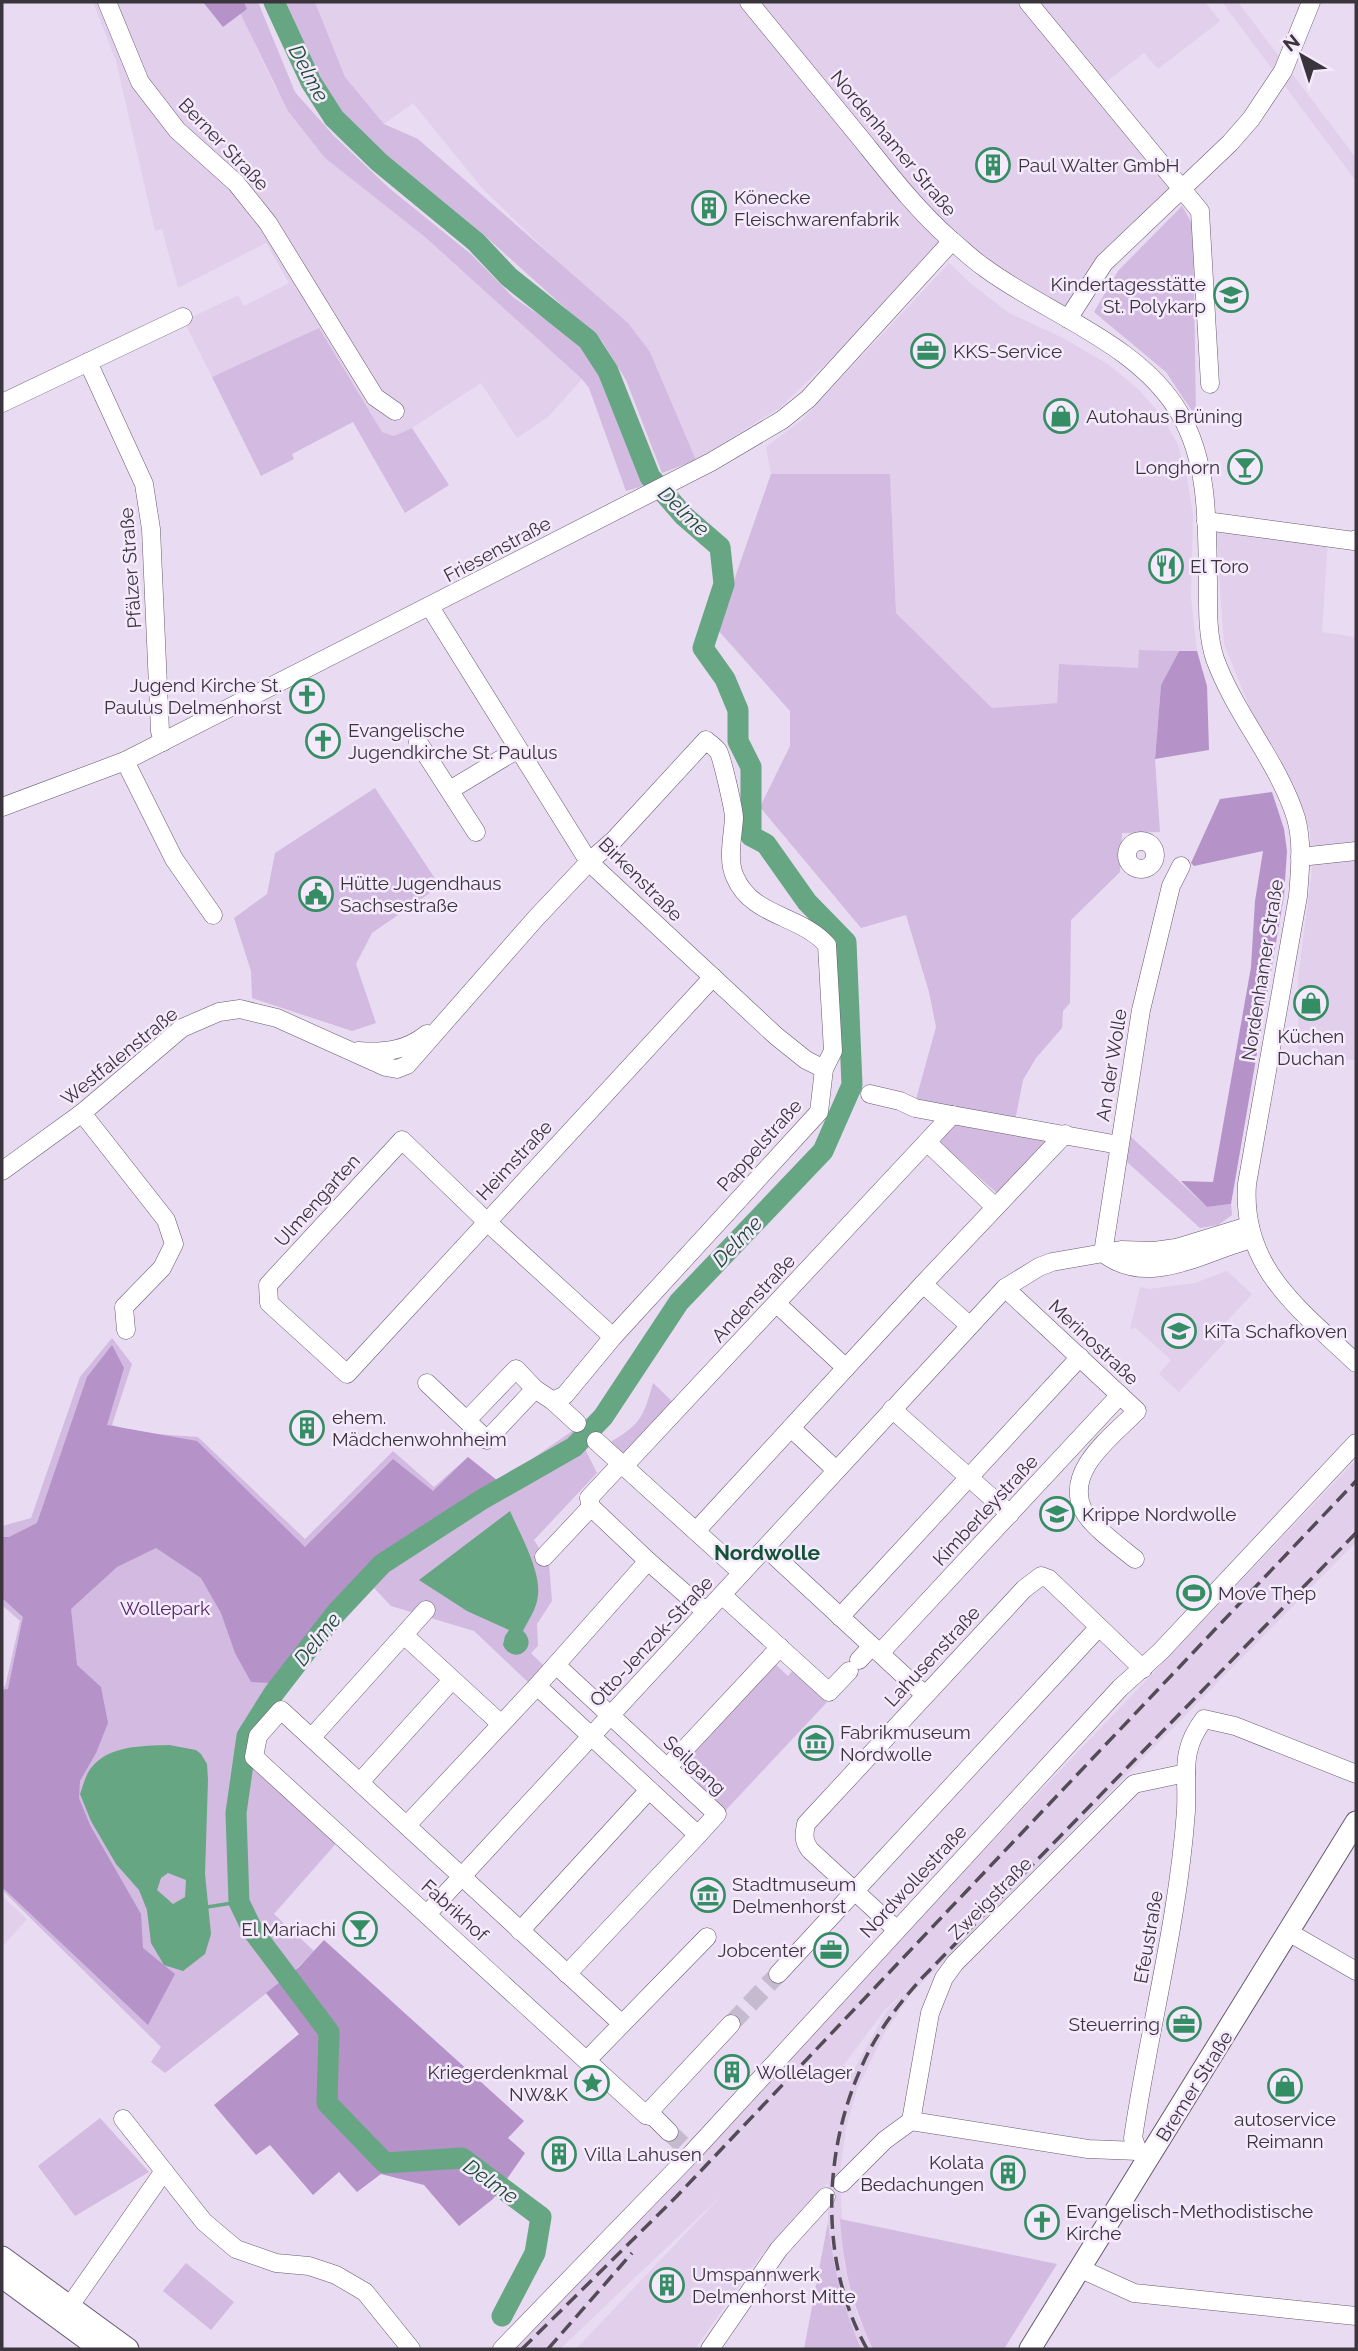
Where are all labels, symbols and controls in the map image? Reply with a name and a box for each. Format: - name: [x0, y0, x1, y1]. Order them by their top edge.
- north arrow: [1267, 21, 1337, 91]
- text: N: [1279, 30, 1304, 56]
- water label: Delme: [284, 40, 334, 106]
- street label: Nordenhamer Straße: [827, 66, 961, 220]
- street label: Berner Straße: [174, 93, 274, 195]
- building icon: Paul Walter GmbH: [974, 146, 1012, 184]
- place label: Paul Walter GmbH: [1018, 154, 1180, 176]
- place label: Könecke Fleischwarenfabrik: [734, 186, 899, 230]
- building icon: Könecke Fleischwarenfabrik: [690, 189, 728, 227]
- place label: Kindertagesstätte St. Polykarp: [1051, 273, 1206, 317]
- school or university icon: Kindertagesstätte St. Polykarp: [1212, 276, 1250, 314]
- office icon: KKS-Service: [909, 332, 947, 370]
- place label: KKS-Service: [953, 340, 1062, 362]
- shop icon: Autohaus Brüning: [1042, 397, 1080, 435]
- place label: Autohaus Brüning: [1086, 405, 1243, 427]
- bar icon: Longhorn: [1226, 448, 1264, 486]
- place label: Longhorn: [1135, 456, 1220, 478]
- water label: Delme: [653, 481, 715, 541]
- street label: Pfälzer Straße: [115, 507, 145, 629]
- street label: Friesenstraße: [440, 512, 554, 586]
- restaurant icon: El Toro: [1147, 547, 1185, 585]
- place label: El Toro: [1190, 555, 1249, 577]
- place label: Jugend Kirche St. Paulus Delmenhorst: [104, 674, 283, 718]
- church icon: Jugend Kirche St. Paulus Delmenhorst: [288, 677, 326, 715]
- place label: Evangelische Jugendkirche St. Paulus: [348, 719, 557, 763]
- church icon: Evangelische Jugendkirche St. Paulus: [304, 722, 342, 760]
- street label: Birkenstraße: [595, 833, 687, 925]
- place label: Hütte Jugendhaus Sachsestraße: [340, 872, 501, 916]
- public building icon: Hütte Jugendhaus Sachsestraße: [297, 875, 335, 913]
- street label: Nordenhamer Straße: [1237, 878, 1287, 1062]
- shop icon: Küchen Duchan: [1292, 984, 1330, 1022]
- street label: Westfalenstraße: [56, 1002, 182, 1110]
- street label: An der Wolle: [1091, 1007, 1131, 1123]
- place label: Küchen Duchan: [1277, 1025, 1345, 1069]
- street label: Pappelstraße: [712, 1095, 806, 1195]
- street label: Heimstraße: [472, 1116, 556, 1204]
- street label: Ulmengarten: [270, 1149, 364, 1251]
- water label: Delme: [707, 1210, 767, 1272]
- street label: Andenstraße: [707, 1249, 799, 1347]
- street label: Merinostraße: [1044, 1295, 1144, 1389]
- school or university icon: KiTa Schafkoven: [1160, 1312, 1198, 1350]
- place label: KiTa Schafkoven: [1204, 1320, 1347, 1342]
- place label: ehem. Mädchenwohnheim: [332, 1406, 507, 1450]
- building icon: ehem. Mädchenwohnheim: [288, 1409, 326, 1447]
- street label: Kimberleystraße: [928, 1450, 1042, 1570]
- school or university icon: Krippe Nordwolle: [1038, 1495, 1076, 1533]
- place label: Krippe Nordwolle: [1082, 1503, 1236, 1525]
- district label: Nordwolle: [714, 1540, 820, 1565]
- street label: Otto-Jenzok-Straße: [585, 1571, 717, 1711]
- sports icon: Move Thep: [1175, 1574, 1213, 1612]
- place label: Move Thep: [1218, 1582, 1316, 1604]
- park label: Wollepark: [120, 1597, 210, 1619]
- street label: Lahusenstraße: [880, 1601, 984, 1711]
- water label: Delme: [288, 1607, 346, 1671]
- place label: Fabrikmuseum Nordwolle: [840, 1721, 971, 1765]
- museum icon: Fabrikmuseum Nordwolle: [797, 1724, 835, 1762]
- street label: Seilgang: [659, 1731, 731, 1799]
- street label: Nordwollestraße: [855, 1820, 971, 1942]
- street label: Zweigstraße: [944, 1852, 1036, 1944]
- place label: Stadtmuseum Delmenhorst: [732, 1873, 856, 1917]
- street label: Fabrikhof: [417, 1875, 493, 1946]
- museum icon: Stadtmuseum Delmenhorst: [689, 1876, 727, 1914]
- street label: Efeustraße: [1129, 1889, 1167, 1985]
- bar icon: El Mariachi: [341, 1910, 379, 1948]
- place label: El Mariachi: [241, 1918, 336, 1940]
- office icon: Jobcenter: [812, 1931, 850, 1969]
- place label: Jobcenter: [718, 1939, 806, 1961]
- office icon: Steuerring: [1165, 2005, 1203, 2043]
- place label: Steuerring: [1069, 2013, 1160, 2035]
- street label: Bremer Straße: [1151, 2027, 1237, 2145]
- building icon: Wollelager: [713, 2053, 751, 2091]
- place label: Kriegerdenkmal NW&K: [427, 2061, 569, 2105]
- place label: Wollelager: [756, 2061, 853, 2083]
- place icon: Kriegerdenkmal NW&K: [573, 2064, 611, 2102]
- shop icon: autoservice Reimann: [1266, 2067, 1304, 2105]
- place label: autoservice Reimann: [1234, 2108, 1336, 2152]
- building icon: Villa Lahusen: [540, 2135, 578, 2173]
- place label: Villa Lahusen: [584, 2143, 702, 2165]
- place label: Kolata Bedachungen: [860, 2151, 984, 2195]
- water label: Delme: [459, 2153, 523, 2209]
- building icon: Kolata Bedachungen: [989, 2154, 1027, 2192]
- place label: Evangelisch-Methodistische Kirche: [1066, 2200, 1313, 2244]
- church icon: Evangelisch-Methodistische Kirche: [1023, 2203, 1061, 2241]
- place label: Umspannwerk Delmenhorst Mitte: [692, 2263, 856, 2307]
- building icon: Umspannwerk Delmenhorst Mitte: [648, 2266, 686, 2304]

